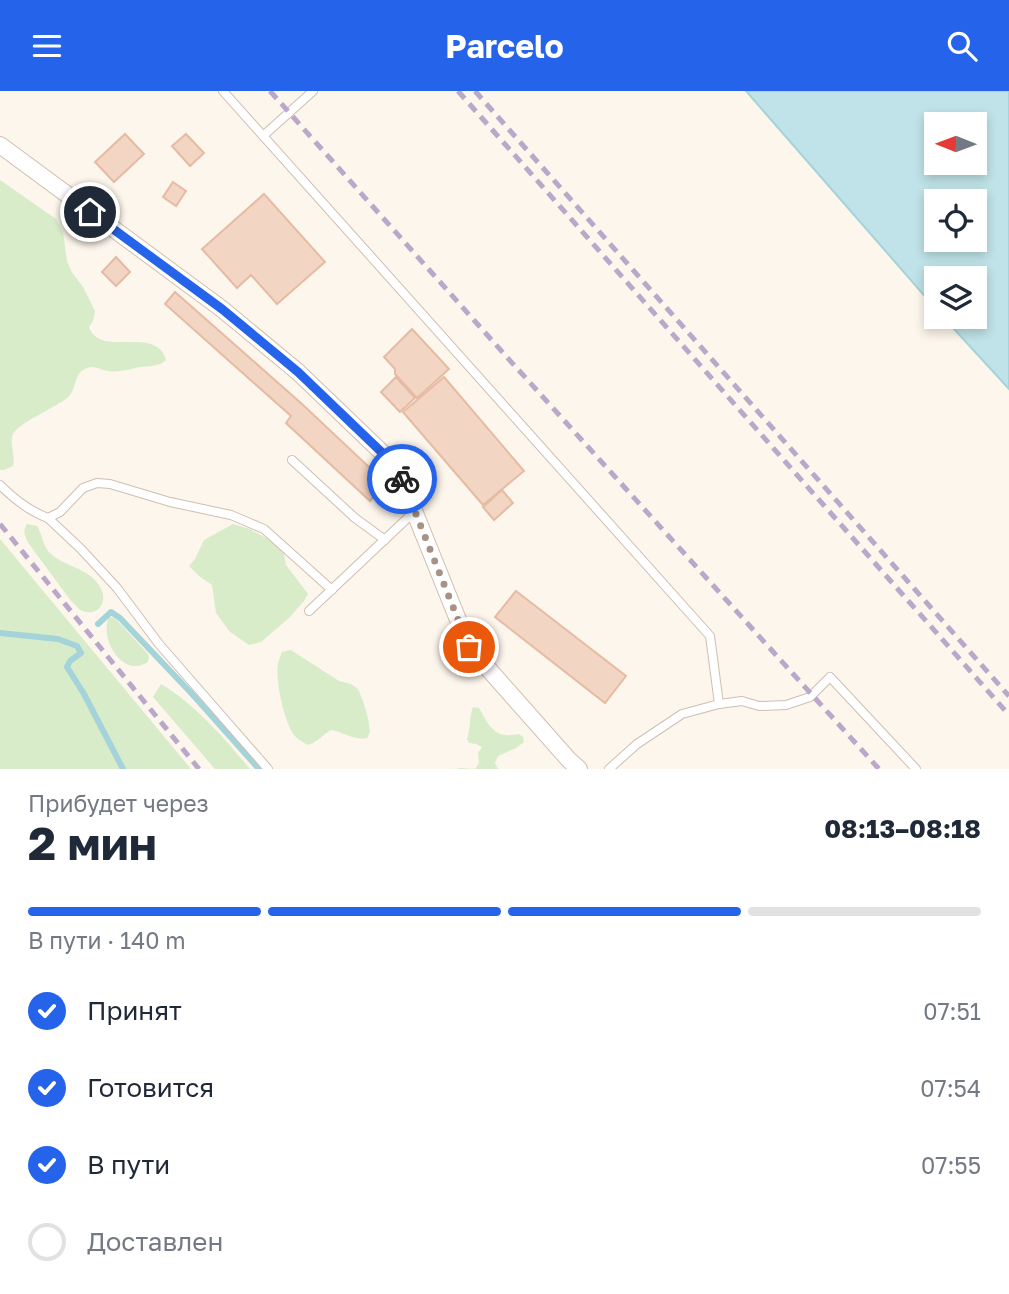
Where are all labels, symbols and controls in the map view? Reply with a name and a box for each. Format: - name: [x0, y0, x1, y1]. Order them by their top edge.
- icon: menu: [28, 27, 66, 65]
- text: Parcelo: [445, 27, 564, 65]
- icon: search: [943, 27, 981, 65]
- north arrow: [924, 112, 987, 175]
- map controls: [924, 112, 987, 329]
- pin: [60, 182, 120, 242]
- button: locate: [924, 189, 987, 252]
- icon: home: [71, 193, 109, 231]
- button: layers: [924, 266, 987, 329]
- courier: [367, 444, 437, 514]
- icon: bike: [383, 460, 421, 498]
- pin: [439, 617, 499, 677]
- icon: bag: [450, 628, 488, 666]
- text: Прибудет через: [28, 789, 209, 817]
- text: 08:13–08:18: [824, 813, 981, 844]
- text: 2 мин: [28, 815, 157, 870]
- text: В пути · 140 m: [28, 926, 186, 954]
- icon: check: [28, 992, 66, 1030]
- text: Принят: [87, 995, 182, 1026]
- text: 07:51: [923, 997, 981, 1025]
- icon: check: [28, 1069, 66, 1107]
- text: Готовится: [87, 1072, 214, 1103]
- text: 07:54: [920, 1074, 981, 1102]
- icon: check: [28, 1146, 66, 1184]
- text: В пути: [87, 1149, 170, 1180]
- text: 07:55: [921, 1151, 981, 1179]
- text: Доставлен: [87, 1226, 223, 1257]

